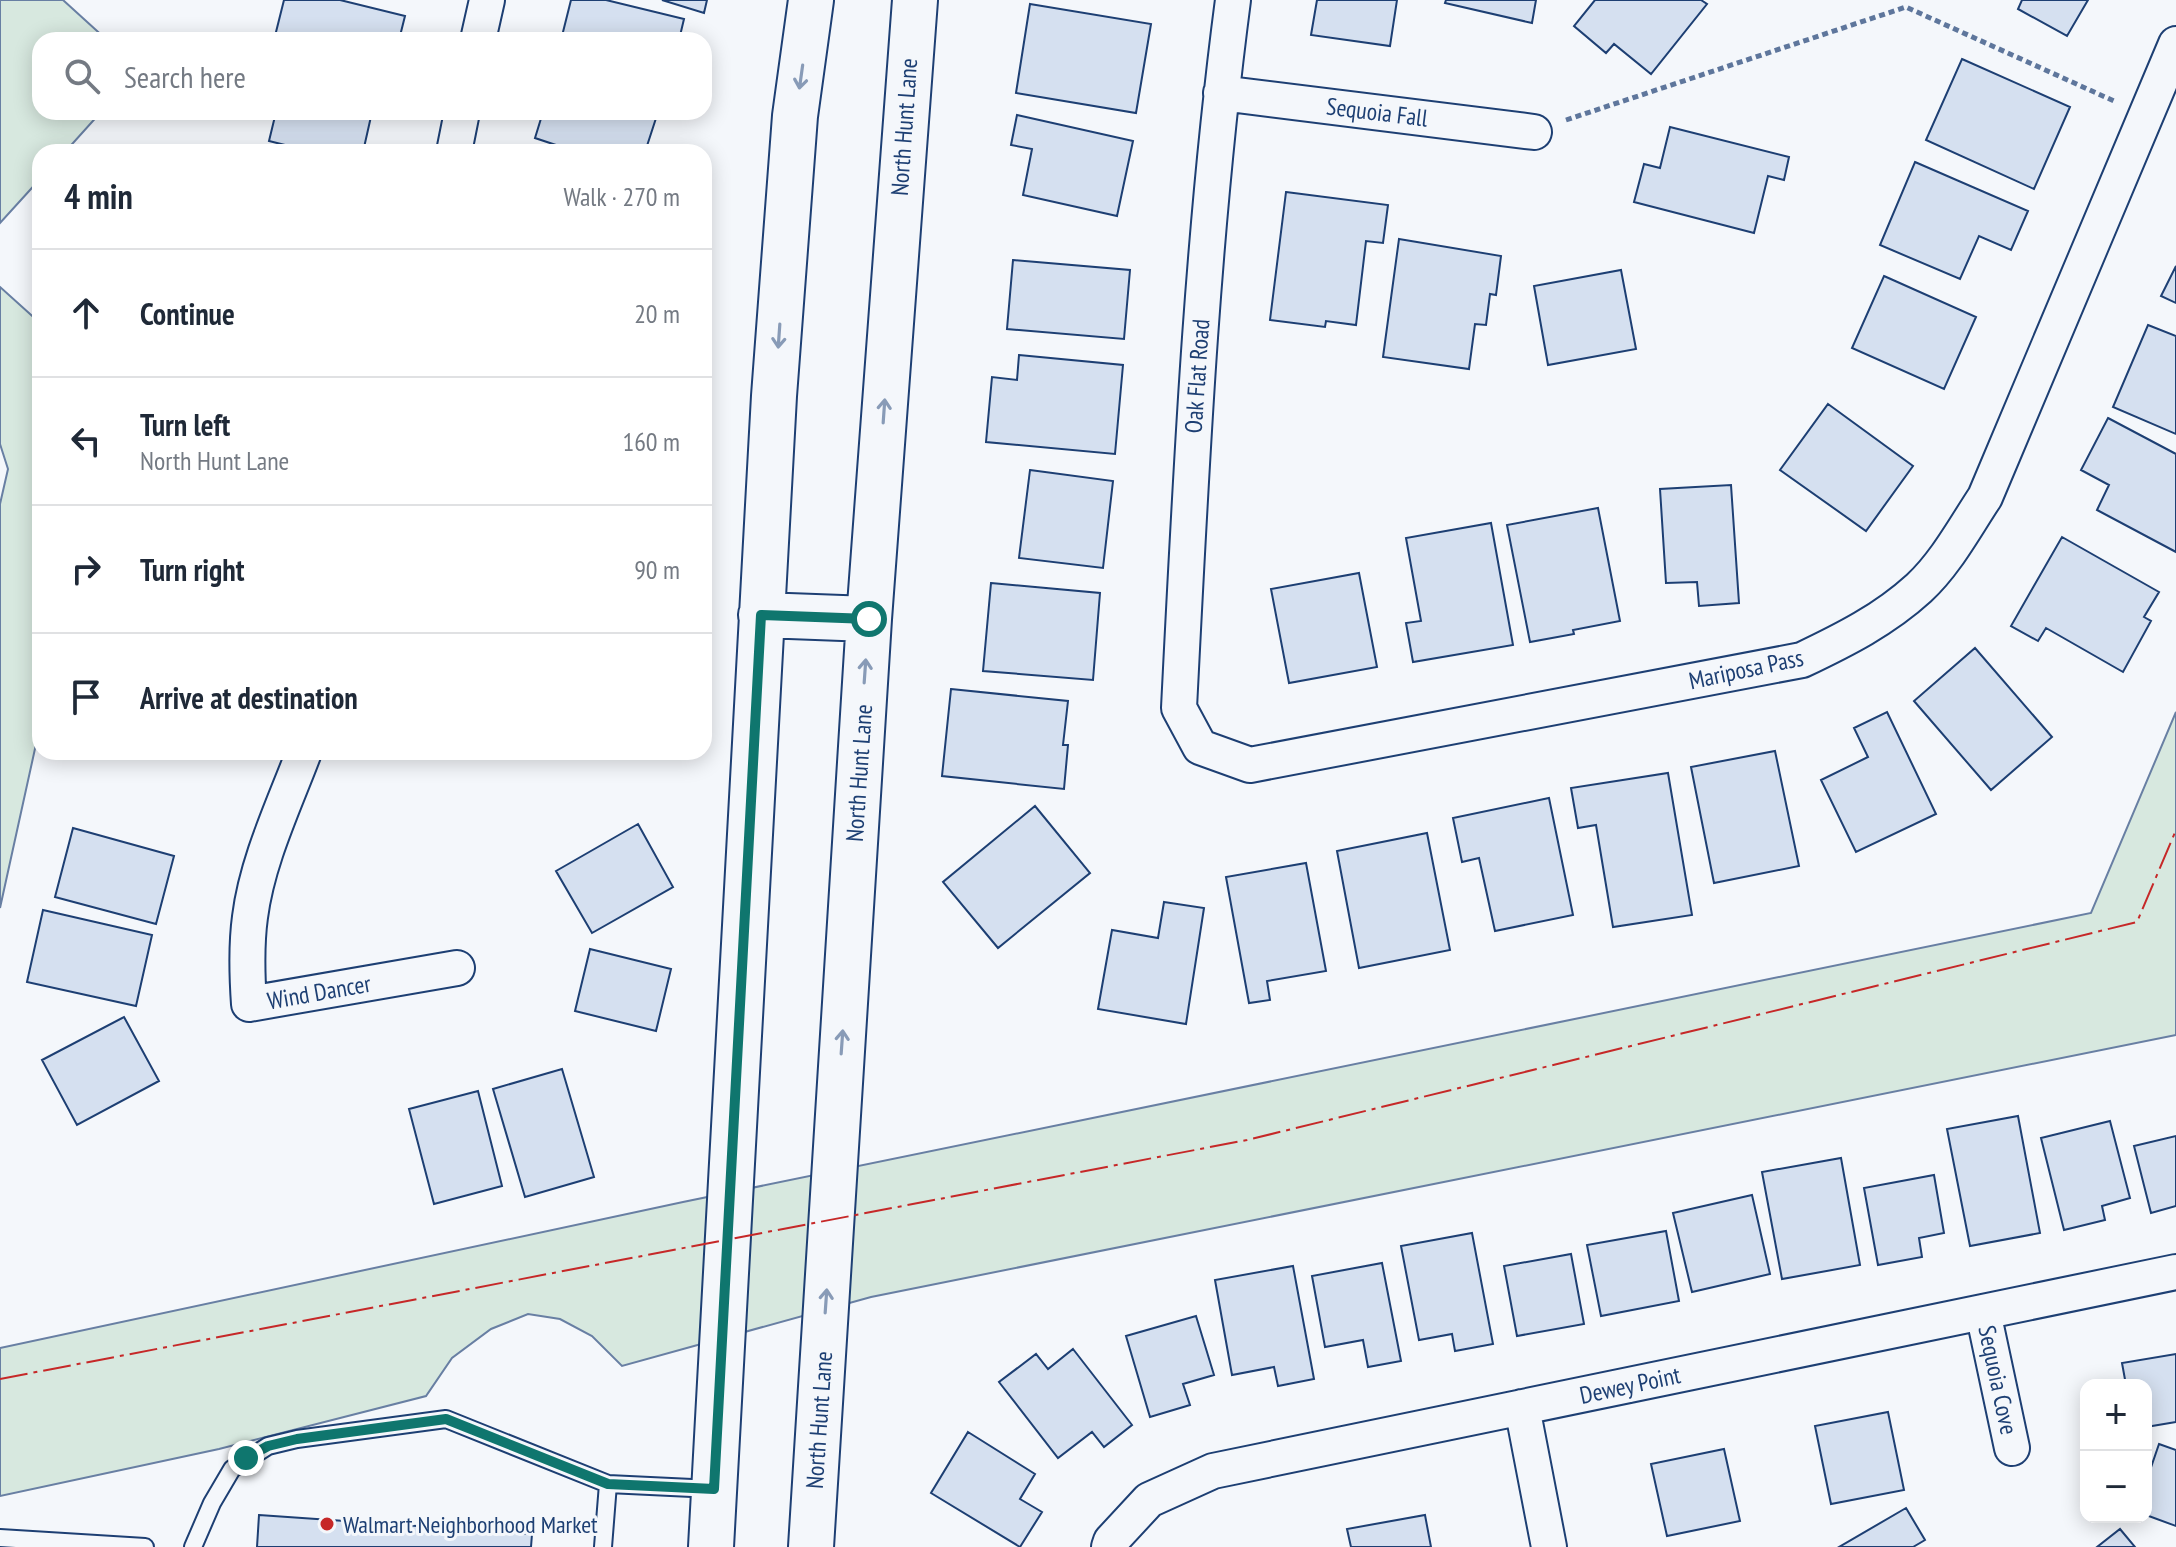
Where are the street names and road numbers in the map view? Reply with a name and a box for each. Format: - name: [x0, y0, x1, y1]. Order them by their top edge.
- street label: North Hunt Lane: [884, 57, 924, 197]
- street label: Sequoia Fall: [1325, 90, 1430, 134]
- street label: Oak Flat Road: [1178, 318, 1216, 434]
- street label: Mariposa Pass: [1686, 642, 1806, 696]
- street label: North Hunt Lane: [839, 703, 879, 843]
- street label: Wind Dancer: [265, 968, 374, 1016]
- street label: Sequoia Cove: [1971, 1323, 2025, 1437]
- street label: North Hunt Lane: [799, 1350, 839, 1490]
- street label: Dewey Point: [1577, 1359, 1684, 1411]

